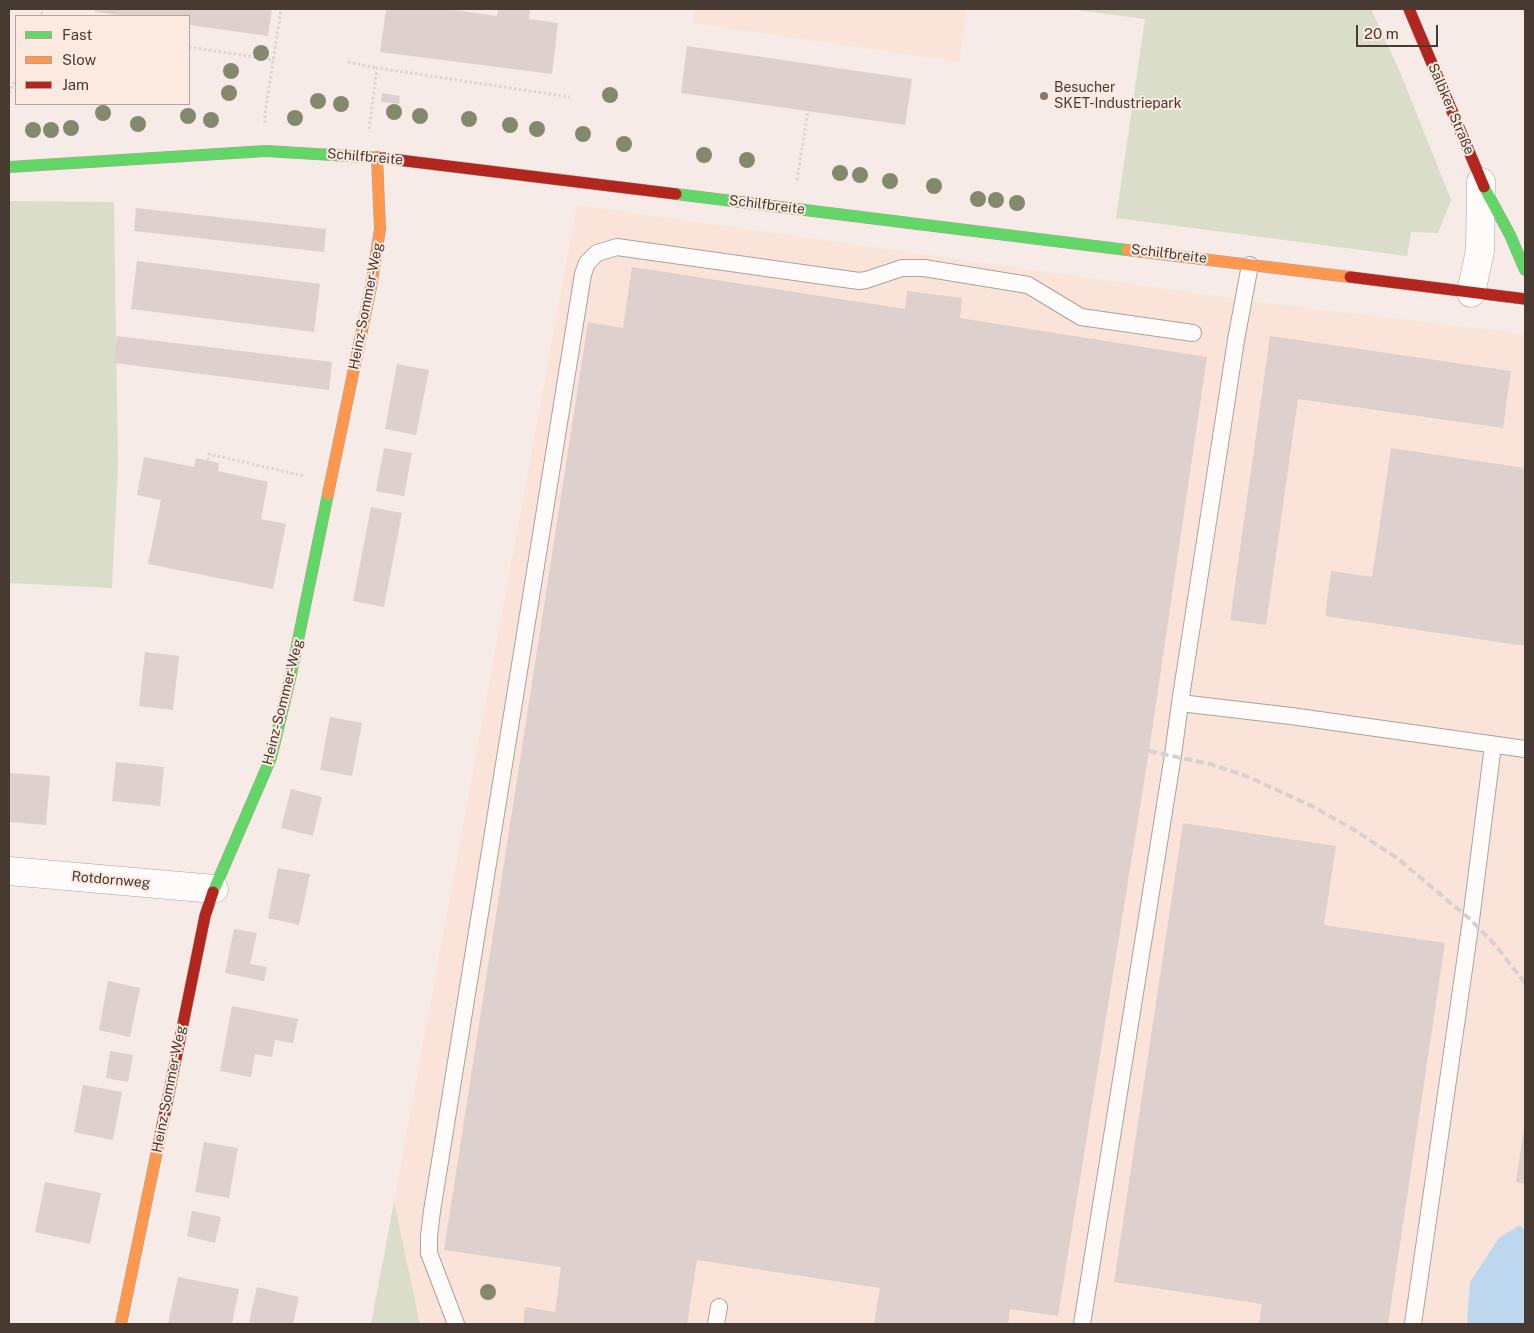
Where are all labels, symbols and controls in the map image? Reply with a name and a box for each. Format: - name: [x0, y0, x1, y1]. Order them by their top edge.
- legend: [15, 15, 190, 105]
- scale bar: [1359, 15, 1442, 47]
- text: 20 m: [1364, 25, 1399, 42]
- text: Fast: [62, 26, 92, 43]
- text: Slow: [62, 51, 96, 68]
- street label: Salbker Straße: [1424, 61, 1478, 157]
- text: Jam: [62, 76, 89, 93]
- place label: Besucher SKET-Industriepark: [1054, 80, 1182, 112]
- marker: Besucher SKET-Industriepark: [1038, 90, 1050, 102]
- street label: Schilfbreite: [326, 145, 404, 169]
- street label: Schilfbreite: [728, 192, 806, 218]
- street label: Heinz-Sommer-Weg: [345, 241, 387, 371]
- street label: Schilfbreite: [1130, 241, 1208, 267]
- street label: Heinz-Sommer-Weg: [259, 637, 307, 767]
- street label: Rotdornweg: [71, 868, 151, 892]
- street label: Heinz-Sommer-Weg: [148, 1024, 190, 1154]

